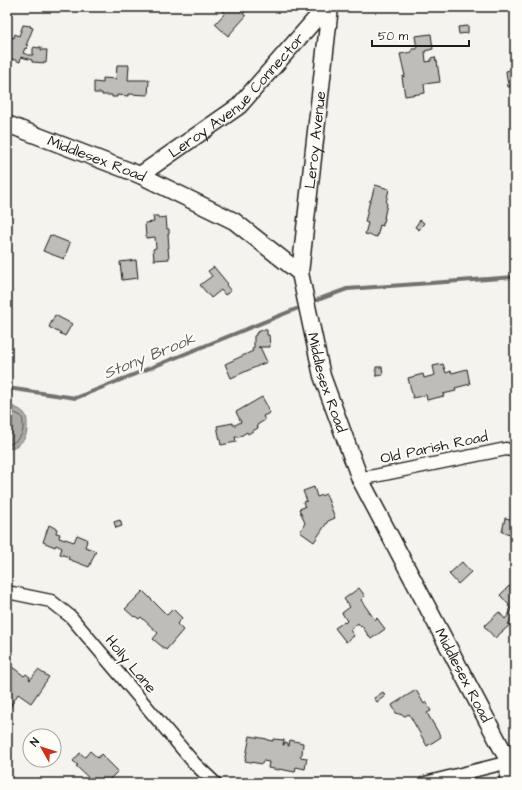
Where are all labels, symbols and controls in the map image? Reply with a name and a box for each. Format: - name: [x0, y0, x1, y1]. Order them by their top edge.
- scale bar: [372, 22, 469, 48]
- street label: Leroy Avenue Connector: [164, 28, 310, 163]
- text: 50 m: [378, 28, 409, 45]
- street label: Leroy Avenue: [300, 90, 331, 190]
- street label: Middlesex Road: [44, 130, 150, 187]
- water label: Stony Brook: [100, 327, 200, 385]
- street label: Middlesex Road: [302, 331, 352, 436]
- street label: Old Parish Road: [378, 426, 490, 469]
- street label: Middlesex Road: [429, 625, 496, 727]
- street label: Holly Lane: [99, 631, 161, 699]
- north arrow: [22, 728, 62, 768]
- text: N: [27, 735, 43, 749]

